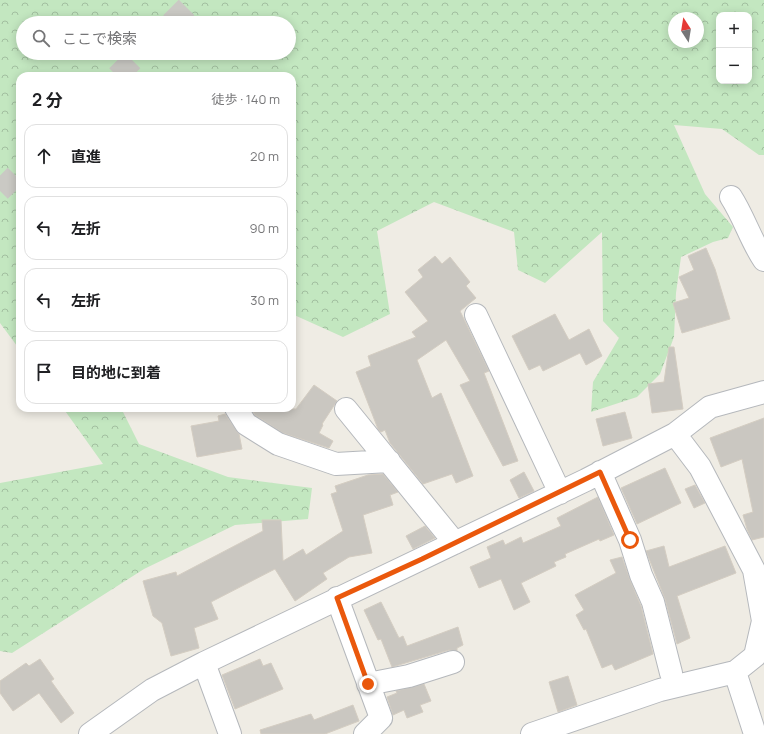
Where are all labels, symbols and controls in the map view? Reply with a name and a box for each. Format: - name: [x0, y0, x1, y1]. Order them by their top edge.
- north arrow: [668, 12, 704, 48]
- map controls: [716, 12, 752, 84]
- button: +: [716, 12, 752, 48]
- search box: [16, 16, 296, 60]
- icon: search: [30, 27, 52, 49]
- text: ここで検索: [62, 28, 137, 49]
- button: −: [716, 48, 752, 84]
- text: 2 分: [32, 88, 63, 111]
- text: 徒歩 · 140 m: [212, 90, 280, 108]
- icon: ahead: [33, 145, 55, 167]
- text: 直進: [71, 146, 101, 167]
- text: 20 m: [250, 147, 279, 165]
- icon: left: [33, 217, 55, 239]
- text: 左折: [71, 218, 101, 239]
- text: 90 m: [249, 219, 279, 237]
- icon: left: [33, 289, 55, 311]
- text: 左折: [71, 290, 101, 311]
- text: 30 m: [250, 291, 279, 309]
- icon: arrive: [33, 361, 55, 383]
- text: 目的地に到着: [71, 362, 161, 383]
- route start: [621, 531, 639, 549]
- route end: [359, 675, 377, 693]

